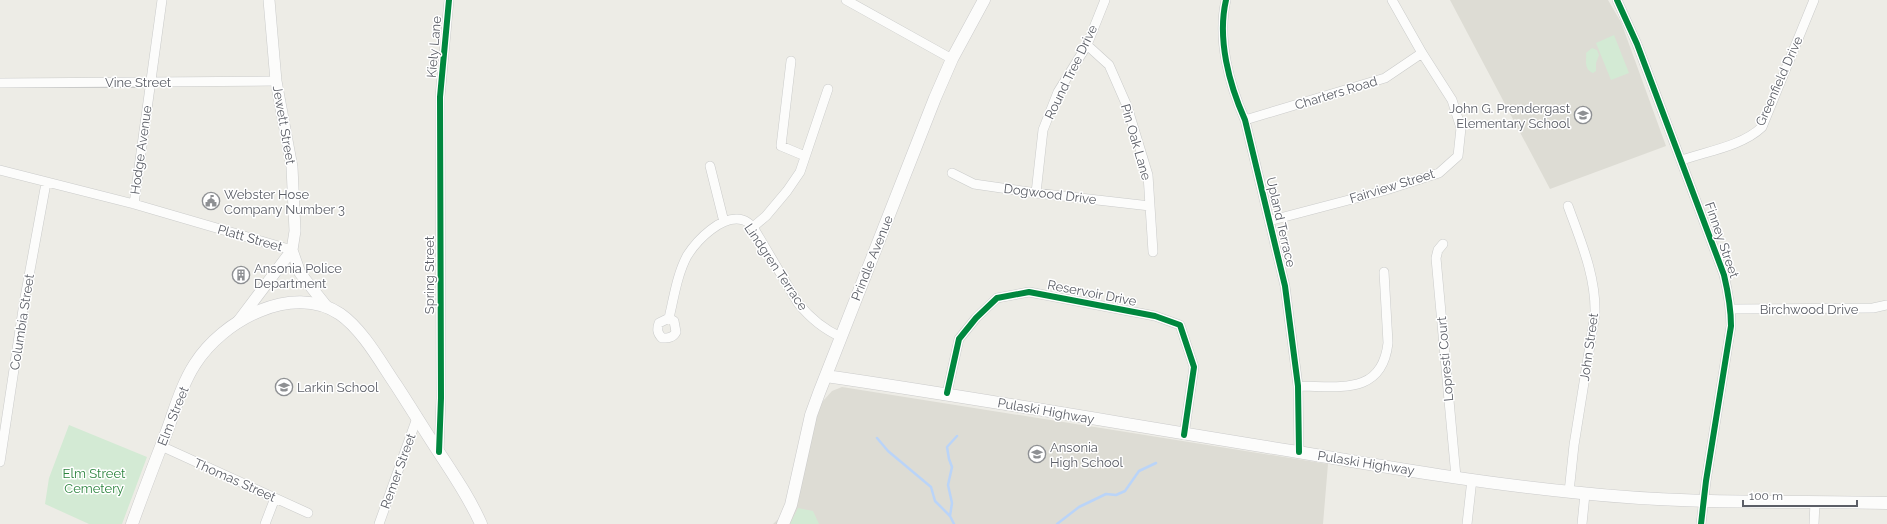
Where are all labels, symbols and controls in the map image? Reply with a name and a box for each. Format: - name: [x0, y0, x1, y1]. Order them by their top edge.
- street label: Kiely Lane: [424, 15, 444, 79]
- street label: Round Tree Drive: [1042, 22, 1100, 122]
- street label: Greenfield Drive: [1753, 34, 1806, 128]
- street label: Charters Road: [1293, 73, 1379, 113]
- street label: Vine Street: [105, 75, 172, 90]
- street label: Jewett Street: [270, 85, 298, 166]
- place label: John G. Prendergast Elementary School: [1449, 101, 1571, 131]
- street label: Pin Oak Lane: [1118, 102, 1154, 182]
- street label: Hodge Avenue: [127, 104, 155, 195]
- school or university icon: John G. Prendergast Elementary School: [1573, 105, 1593, 125]
- street label: Fairview Street: [1348, 166, 1437, 206]
- street label: Upland Terrace: [1263, 175, 1299, 269]
- street label: Dogwood Drive: [1003, 181, 1098, 207]
- place label: Webster Hose Company Number 3: [224, 187, 345, 217]
- public building icon: Webster Hose Company Number 3: [201, 191, 221, 211]
- street label: Finney Street: [1702, 200, 1742, 280]
- street label: Prindle Avenue: [848, 213, 896, 303]
- street label: Lindgren Terrace: [741, 221, 811, 314]
- street label: Platt Street: [216, 222, 285, 255]
- street label: Spring Street: [422, 235, 437, 314]
- place label: Ansonia Police Department: [254, 261, 342, 291]
- building icon: Ansonia Police Department: [231, 265, 251, 285]
- street label: Columbia Street: [7, 272, 37, 371]
- street label: Reservoir Drive: [1046, 277, 1138, 309]
- street label: Birchwood Drive: [1760, 302, 1859, 317]
- street label: John Street: [1577, 311, 1601, 382]
- street label: Lopresti Court: [1434, 315, 1456, 402]
- school or university icon: Larkin School: [274, 377, 294, 397]
- place label: Larkin School: [297, 380, 379, 395]
- street label: Elm Street: [154, 384, 192, 448]
- street label: Pulaski Highway: [996, 395, 1096, 427]
- street label: Remer Street: [377, 431, 419, 511]
- place label: Ansonia High School: [1050, 440, 1123, 470]
- school or university icon: Ansonia High School: [1027, 444, 1047, 464]
- street label: Pulaski Highway: [1316, 448, 1416, 478]
- street label: Thomas Street: [192, 455, 279, 505]
- park label: Elm Street Cemetery: [63, 466, 126, 496]
- scale bar: [1743, 482, 1857, 508]
- text: 100 m: [1749, 489, 1783, 503]

